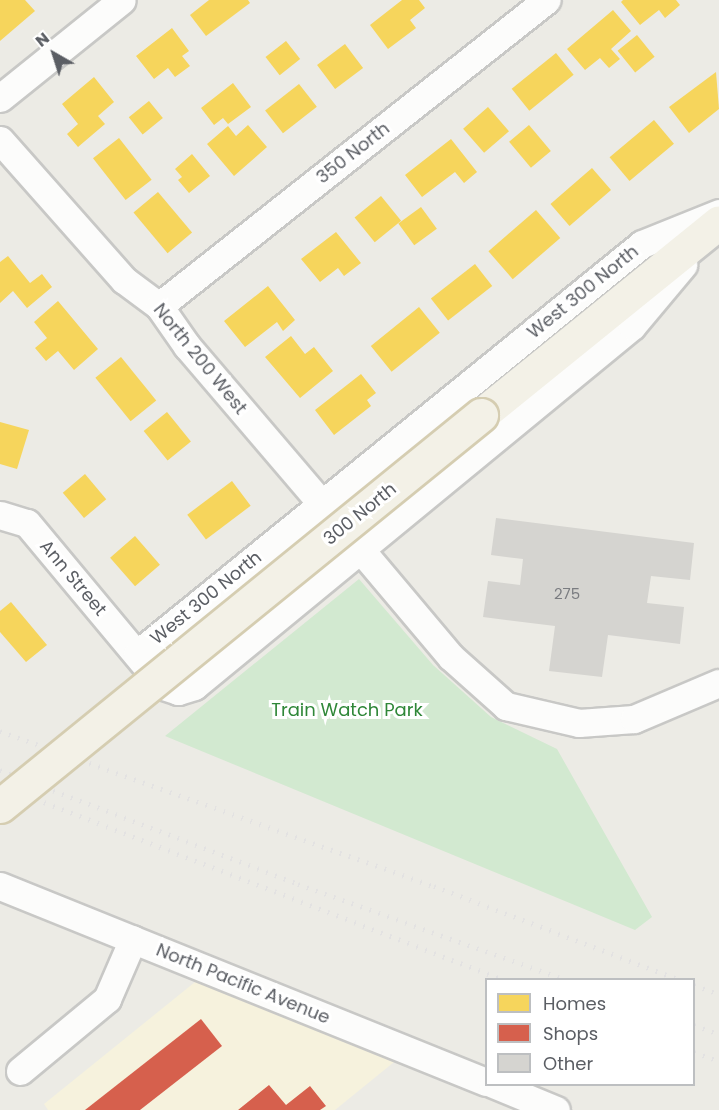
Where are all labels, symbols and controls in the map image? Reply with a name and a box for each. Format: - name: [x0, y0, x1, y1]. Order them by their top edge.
- north arrow: [24, 24, 84, 84]
- text: N: [30, 27, 54, 52]
- street label: 350 North: [312, 118, 394, 188]
- street label: West 300 North: [523, 241, 643, 343]
- street label: North 200 West: [149, 299, 251, 419]
- street label: 300 North: [319, 478, 401, 550]
- street label: Ann Street: [35, 536, 111, 620]
- street label: West 300 North: [146, 547, 266, 649]
- house number: 275: [554, 585, 580, 603]
- park label: Train Watch Park: [271, 699, 423, 721]
- street label: North Pacific Avenue: [153, 939, 333, 1029]
- legend: [485, 978, 695, 1086]
- text: Homes: [543, 991, 606, 1016]
- text: Shops: [543, 1021, 598, 1046]
- text: Other: [543, 1051, 593, 1076]

